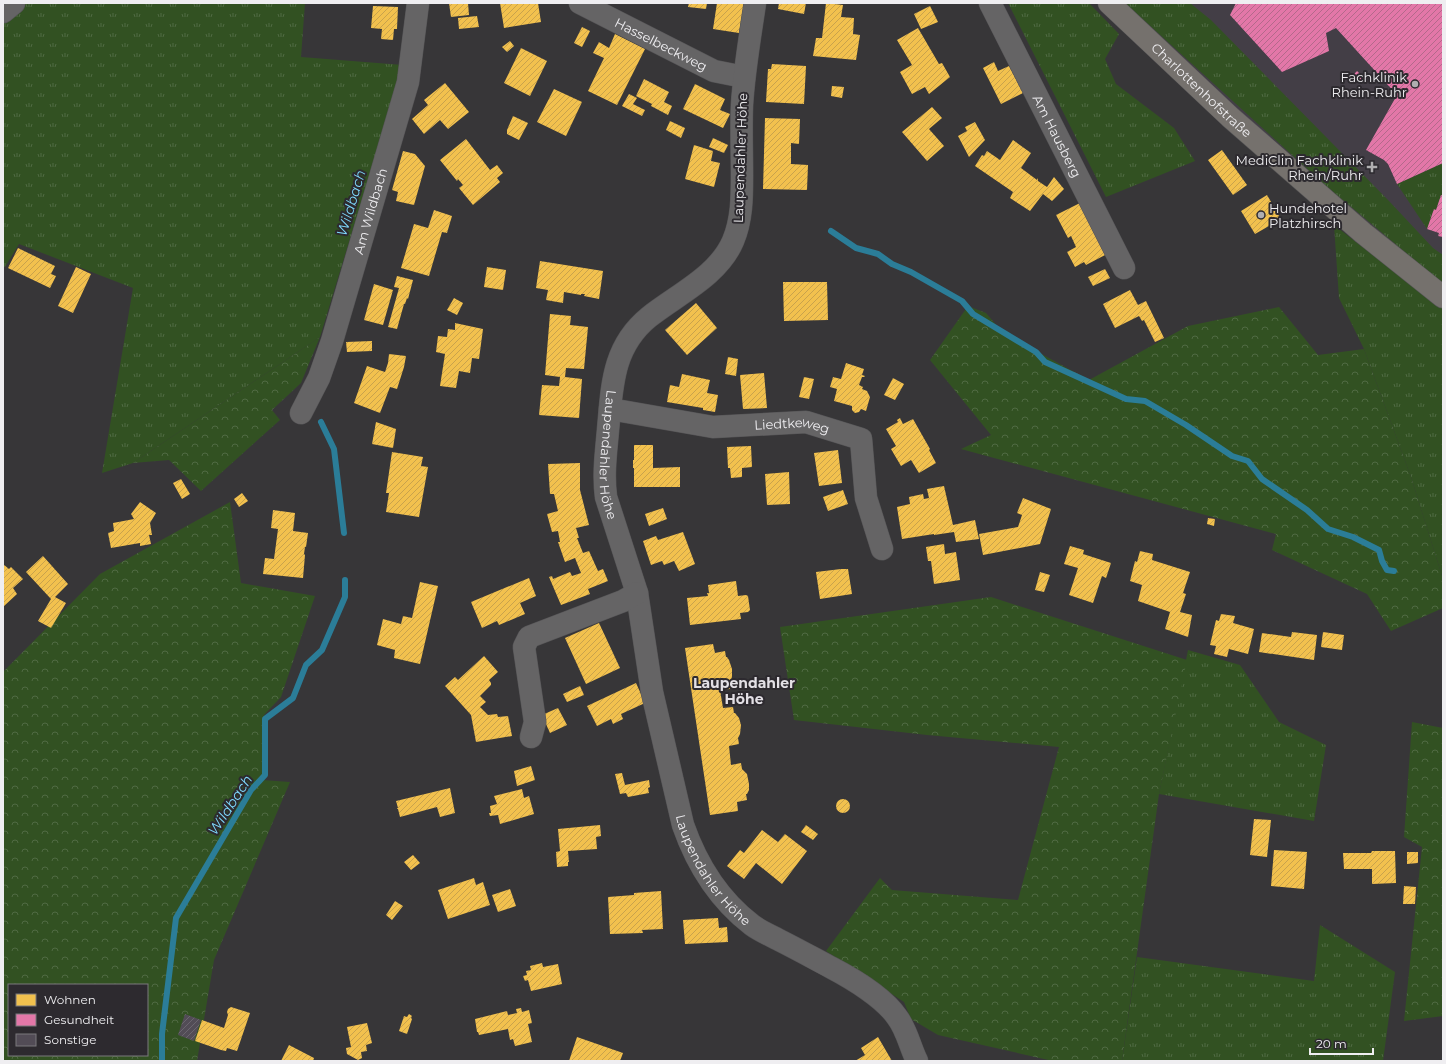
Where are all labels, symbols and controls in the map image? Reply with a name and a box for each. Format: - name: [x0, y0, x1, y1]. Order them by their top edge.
- street label: Hasselbeckweg: [612, 14, 710, 74]
- street label: Charlottenhofstraße: [1148, 39, 1255, 140]
- place label: Fachklinik Rhein-Ruhr: [1332, 69, 1407, 100]
- marker: Fachklinik Rhein-Ruhr: [1410, 79, 1420, 89]
- street label: Am Hausberg: [1030, 92, 1085, 180]
- street label: Laupendahler Höhe: [730, 93, 750, 223]
- place label: MediClin Fachklinik Rhein/Ruhr: [1236, 152, 1363, 183]
- marker: MediClin Fachklinik Rhein/Ruhr: [1366, 161, 1378, 173]
- street label: Am Wildbach: [350, 166, 390, 256]
- water label: Wildbach: [332, 168, 370, 238]
- place label: Hundehotel Platzhirsch: [1269, 200, 1347, 231]
- marker: Hundehotel Platzhirsch: [1256, 210, 1266, 220]
- street label: Laupendahler Höhe: [597, 389, 621, 522]
- street label: Liedtkeweg: [754, 413, 832, 437]
- district label: Laupendahler Höhe: [693, 674, 795, 708]
- water label: Wildbach: [204, 771, 256, 839]
- street label: Laupendahler Höhe: [673, 813, 754, 929]
- legend: [8, 984, 148, 1056]
- text: Wohnen: [44, 992, 96, 1007]
- text: Gesundheit: [44, 1012, 114, 1027]
- scale bar: [1310, 1030, 1373, 1056]
- text: Sonstige: [44, 1032, 96, 1047]
- text: 20 m: [1316, 1036, 1347, 1051]

